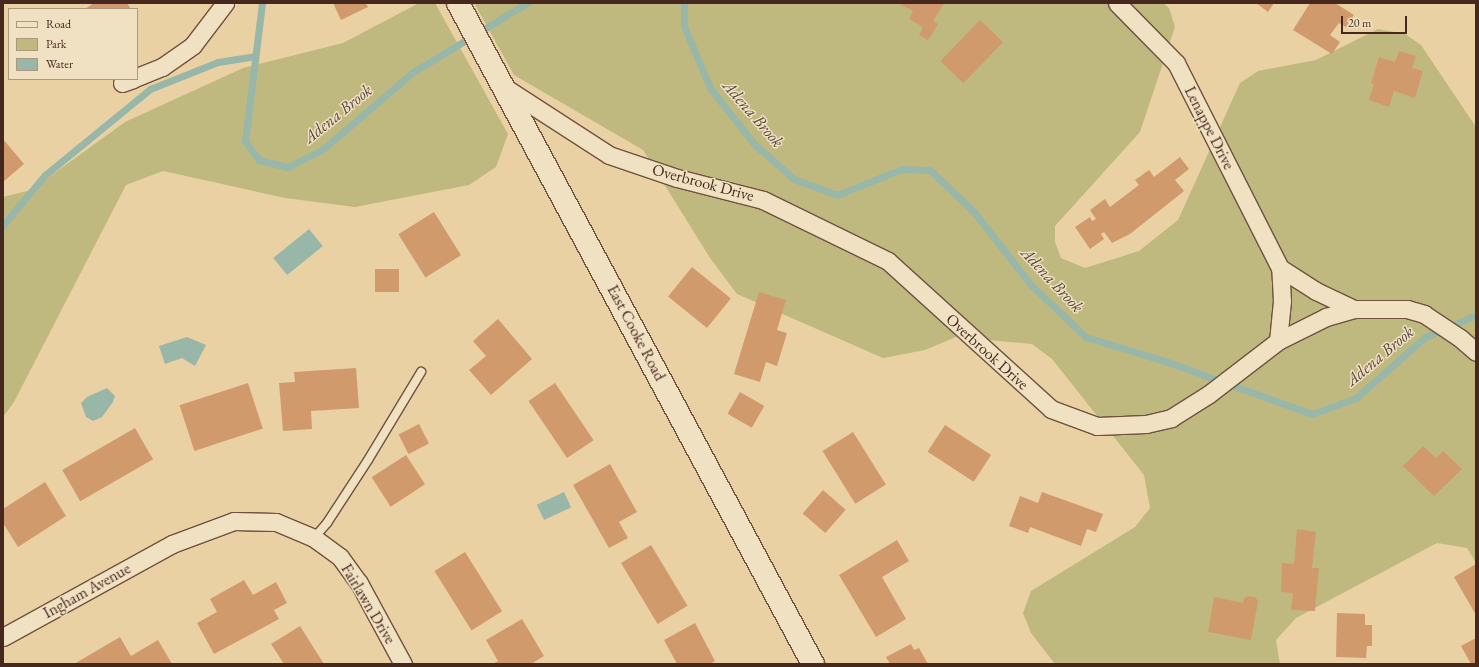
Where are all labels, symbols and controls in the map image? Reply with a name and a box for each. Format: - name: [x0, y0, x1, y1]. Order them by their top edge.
- legend: [8, 8, 138, 80]
- scale bar: [1343, 8, 1409, 34]
- text: 20 m: [1348, 15, 1371, 31]
- text: Road: [46, 16, 71, 32]
- text: Park: [46, 36, 66, 52]
- text: Water: [46, 56, 73, 72]
- water label: Adena Brook: [718, 76, 788, 152]
- water label: Adena Brook: [300, 80, 376, 148]
- street label: Lenappe Drive: [1180, 83, 1238, 173]
- street label: Overbrook Drive: [650, 160, 756, 206]
- water label: Adena Brook: [1016, 243, 1088, 317]
- street label: East Cooke Road: [603, 282, 669, 384]
- street label: Overbrook Drive: [942, 310, 1032, 394]
- water label: Adena Brook: [1342, 322, 1418, 390]
- street label: Ingham Avenue: [40, 559, 134, 623]
- street label: Fairlawn Drive: [337, 560, 399, 648]

